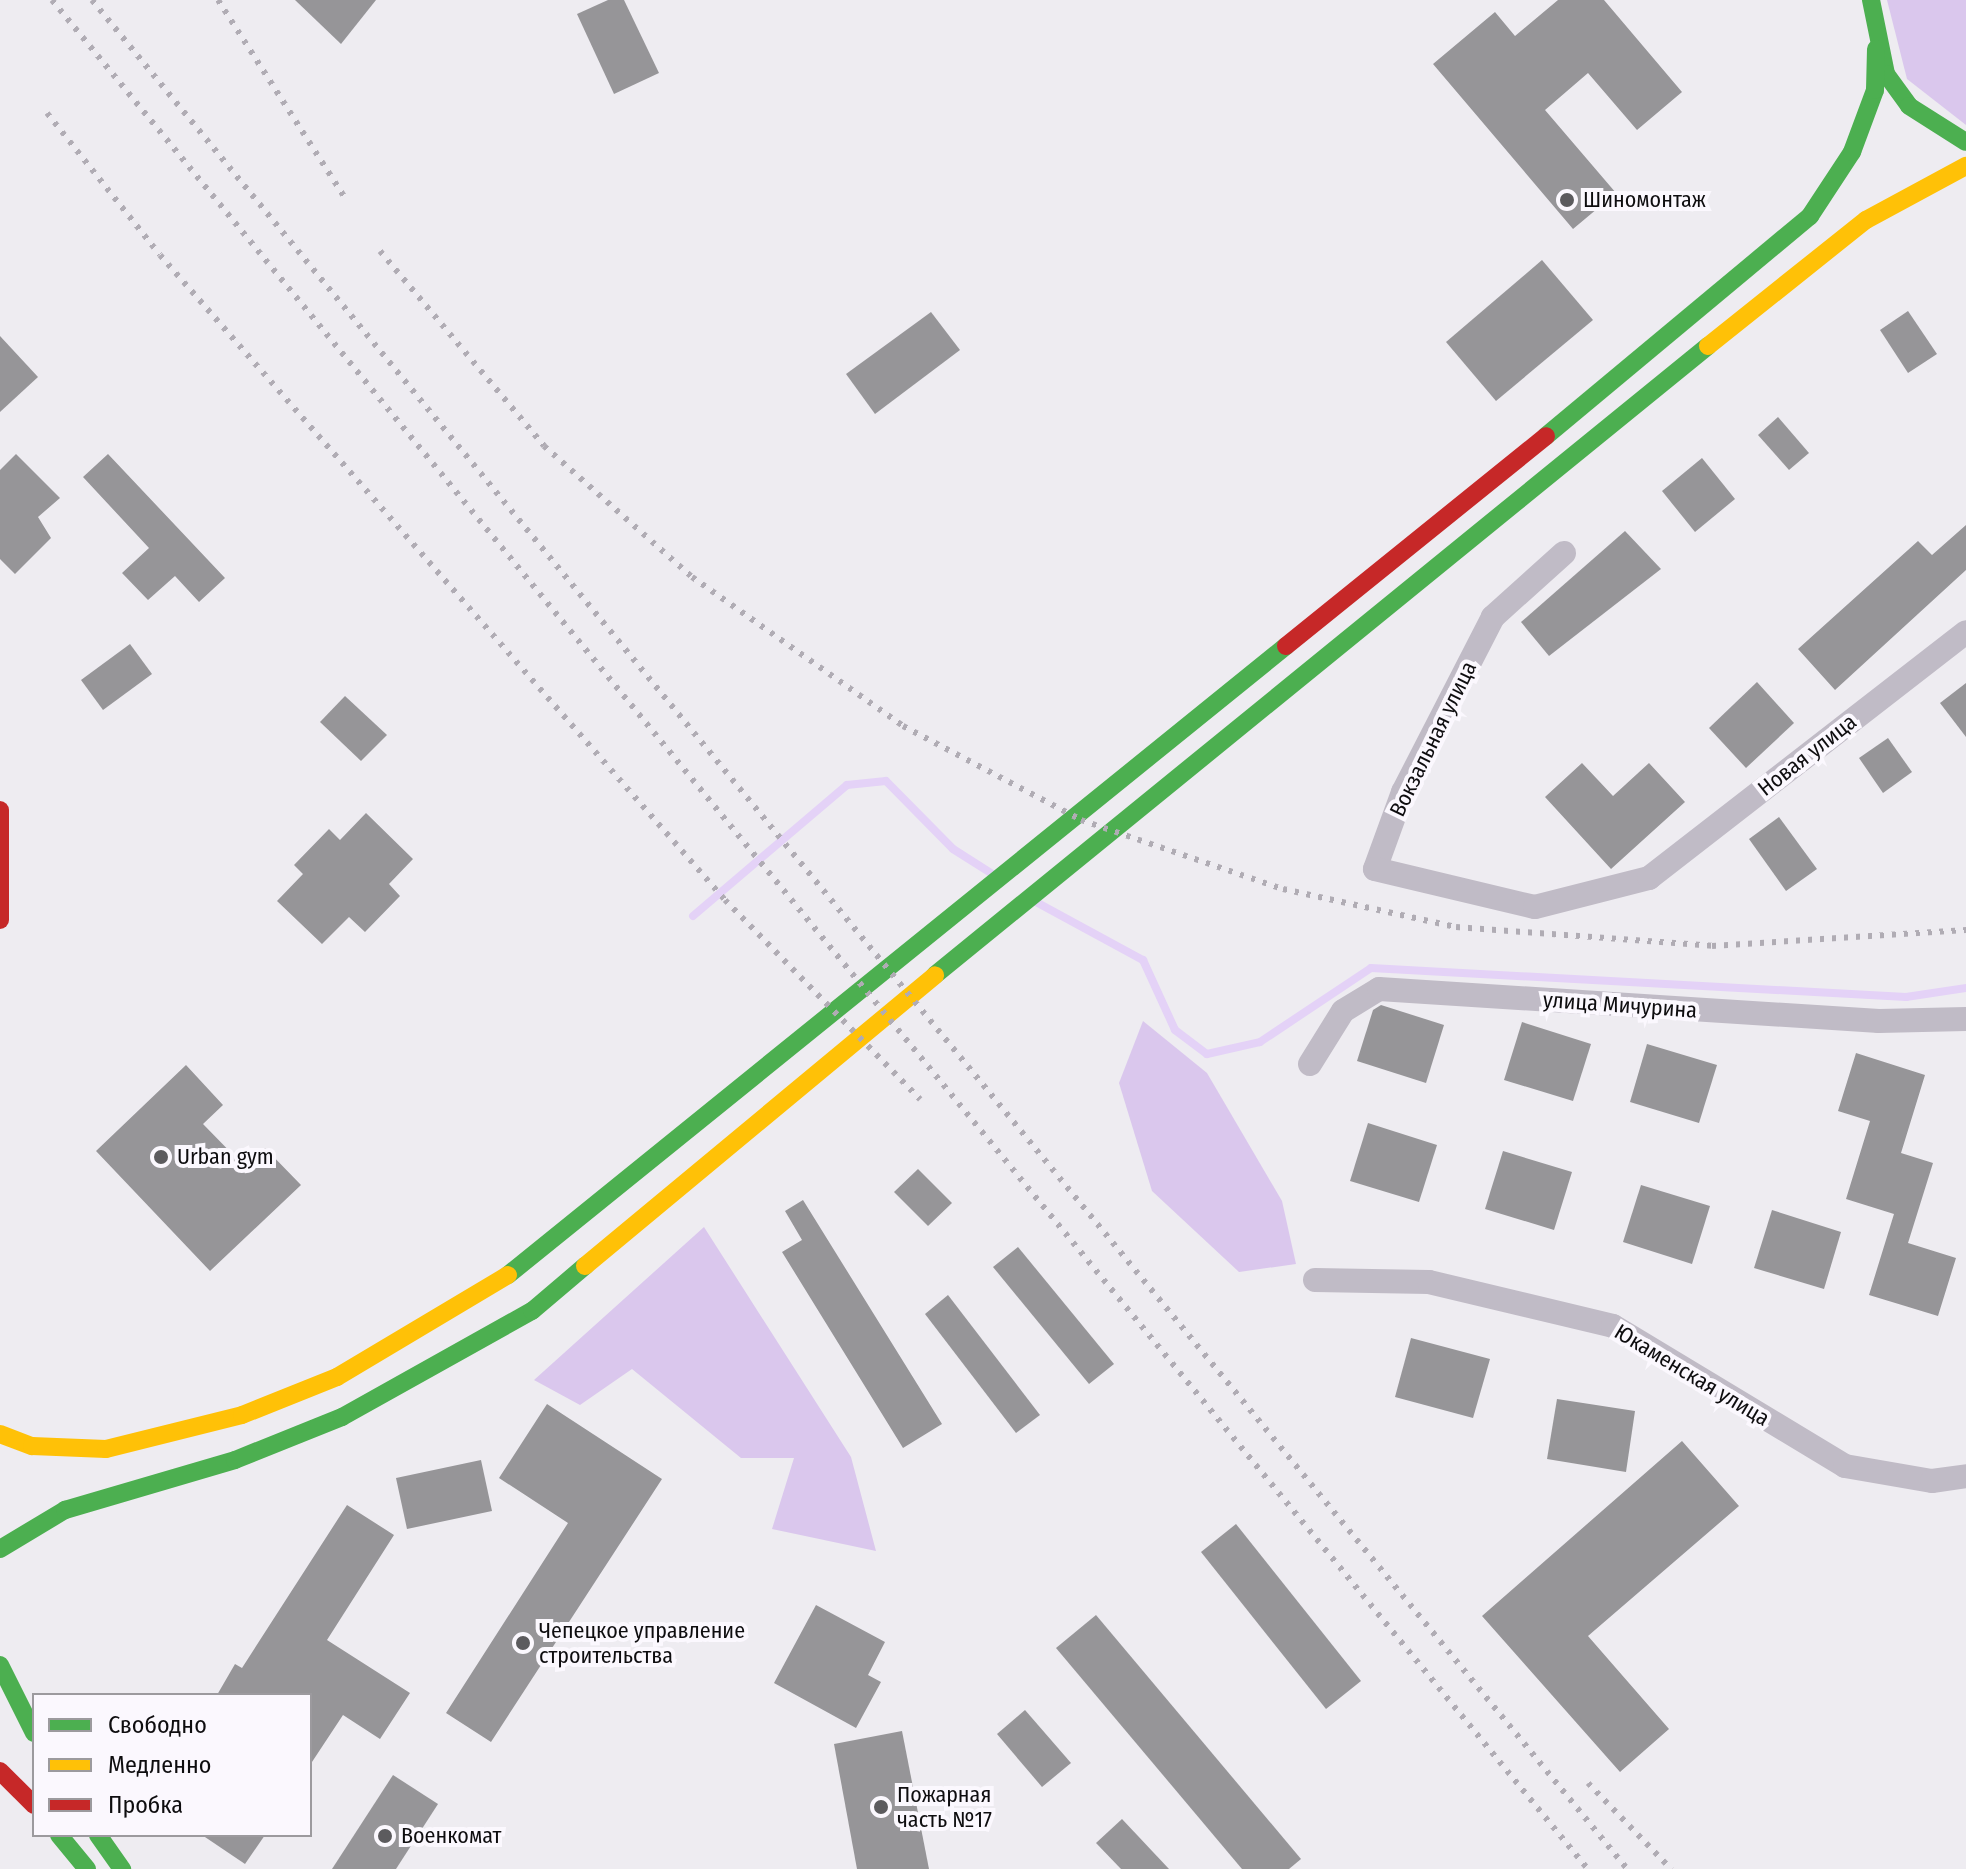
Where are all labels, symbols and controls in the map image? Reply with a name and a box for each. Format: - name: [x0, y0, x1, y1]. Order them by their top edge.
- place label: Шиномонтаж: [1583, 187, 1706, 213]
- marker: Шиномонтаж: [1558, 191, 1576, 209]
- street label: Вокзальная улица: [1384, 657, 1482, 821]
- street label: Новая улица: [1752, 708, 1862, 802]
- street label: улица Мичурина: [1542, 986, 1698, 1024]
- place label: Urban gym: [177, 1144, 274, 1170]
- marker: Urban gym: [152, 1148, 170, 1166]
- street label: Юкаменская улица: [1610, 1318, 1774, 1432]
- place label: Чепецкое управление строительства: [539, 1617, 745, 1668]
- marker: Чепецкое управление строительства: [514, 1634, 532, 1652]
- legend: [32, 1693, 312, 1837]
- text: Свободно: [108, 1711, 207, 1739]
- text: Медленно: [108, 1751, 211, 1779]
- place label: Пожарная часть №17: [897, 1781, 992, 1832]
- text: Пробка: [108, 1791, 183, 1819]
- marker: Пожарная часть №17: [872, 1798, 890, 1816]
- place label: Военкомат: [401, 1823, 502, 1849]
- marker: Военкомат: [376, 1827, 394, 1845]

